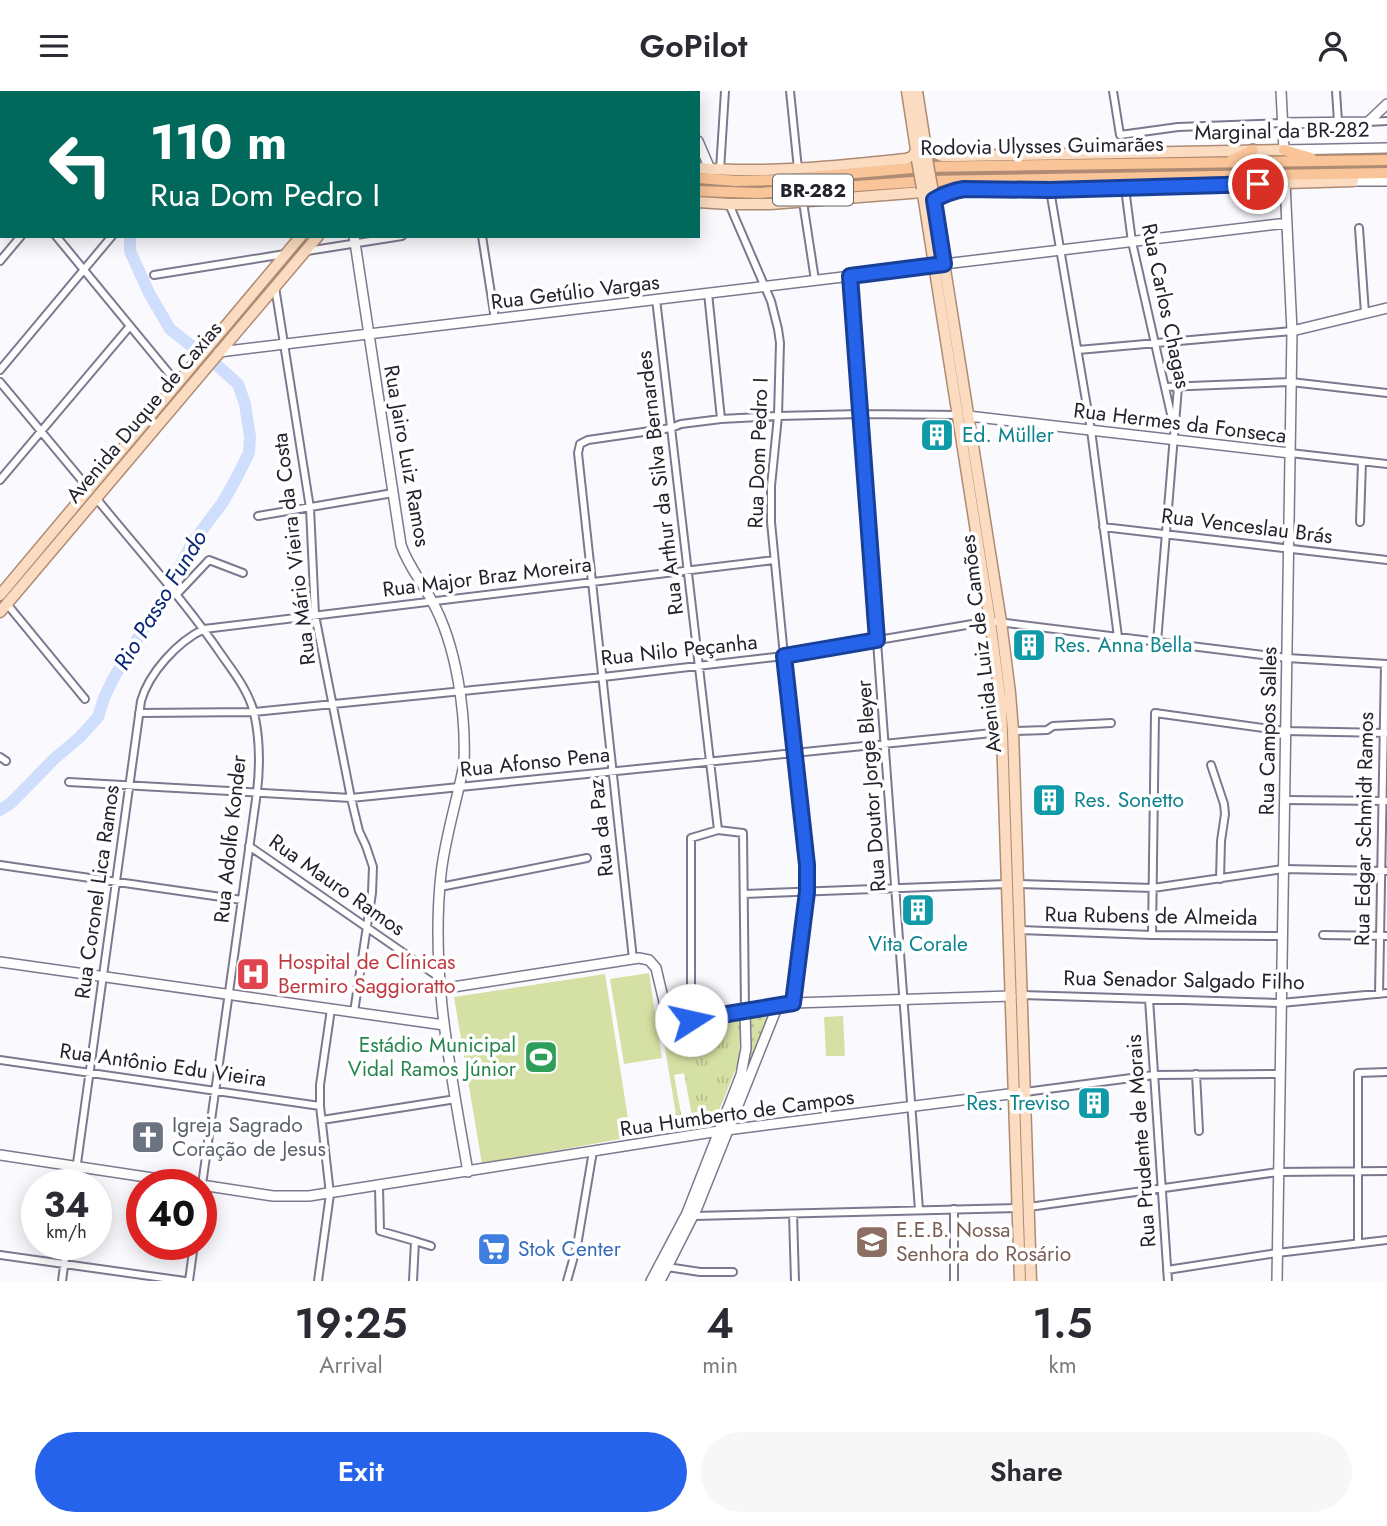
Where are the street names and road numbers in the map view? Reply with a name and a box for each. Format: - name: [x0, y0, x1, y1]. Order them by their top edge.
- street label: Marginal da BR-282: [1194, 114, 1370, 148]
- street label: Rodovia Ulysses Guimarães: [920, 129, 1164, 163]
- road number: BR-282: [773, 174, 853, 205]
- street label: Rua Carlos Chagas: [1134, 221, 1198, 391]
- street label: Rua Getúlio Vargas: [489, 267, 661, 317]
- street label: Avenida Duque de Caxias: [59, 315, 229, 509]
- street label: Rua Arthur da Silva Bernardes: [629, 349, 691, 617]
- street label: Rua Jairo Luiz Ramos: [376, 363, 438, 549]
- street label: Rua Dom Pedro I: [740, 377, 776, 529]
- street label: Rua Hermes da Fonseca: [1072, 395, 1288, 451]
- street label: Rua Mário Vieira da Costa: [265, 431, 323, 667]
- street label: Rua Venceslau Brás: [1160, 501, 1334, 551]
- street label: Avenida Luiz de Camões: [953, 533, 1009, 755]
- street label: Rua Major Braz Moreira: [381, 549, 593, 605]
- street label: Rua Nilo Peçanha: [599, 627, 759, 673]
- street label: Rua Campos Salles: [1252, 646, 1284, 816]
- street label: Rua Doutor Jorge Bleyer: [849, 678, 893, 893]
- street label: Rua Edgar Schmidt Ramos: [1347, 712, 1381, 946]
- street label: Rua Afonso Pena: [459, 739, 611, 785]
- street label: Rua Adolfo Konder: [206, 753, 254, 925]
- street label: Rua da Paz: [581, 777, 621, 878]
- street label: Rua Coronel Lica Ramos: [67, 783, 127, 1001]
- street label: Rua Mauro Ramos: [263, 827, 411, 943]
- street label: Rua Rubens de Almeida: [1044, 899, 1258, 933]
- street label: Rua Senador Salgado Filho: [1063, 963, 1305, 997]
- street label: Rua Prudente de Morais: [1119, 1034, 1163, 1248]
- street label: Rua Antônio Edu Vieira: [58, 1036, 268, 1094]
- street label: Rua Humberto de Campos: [618, 1082, 856, 1144]

